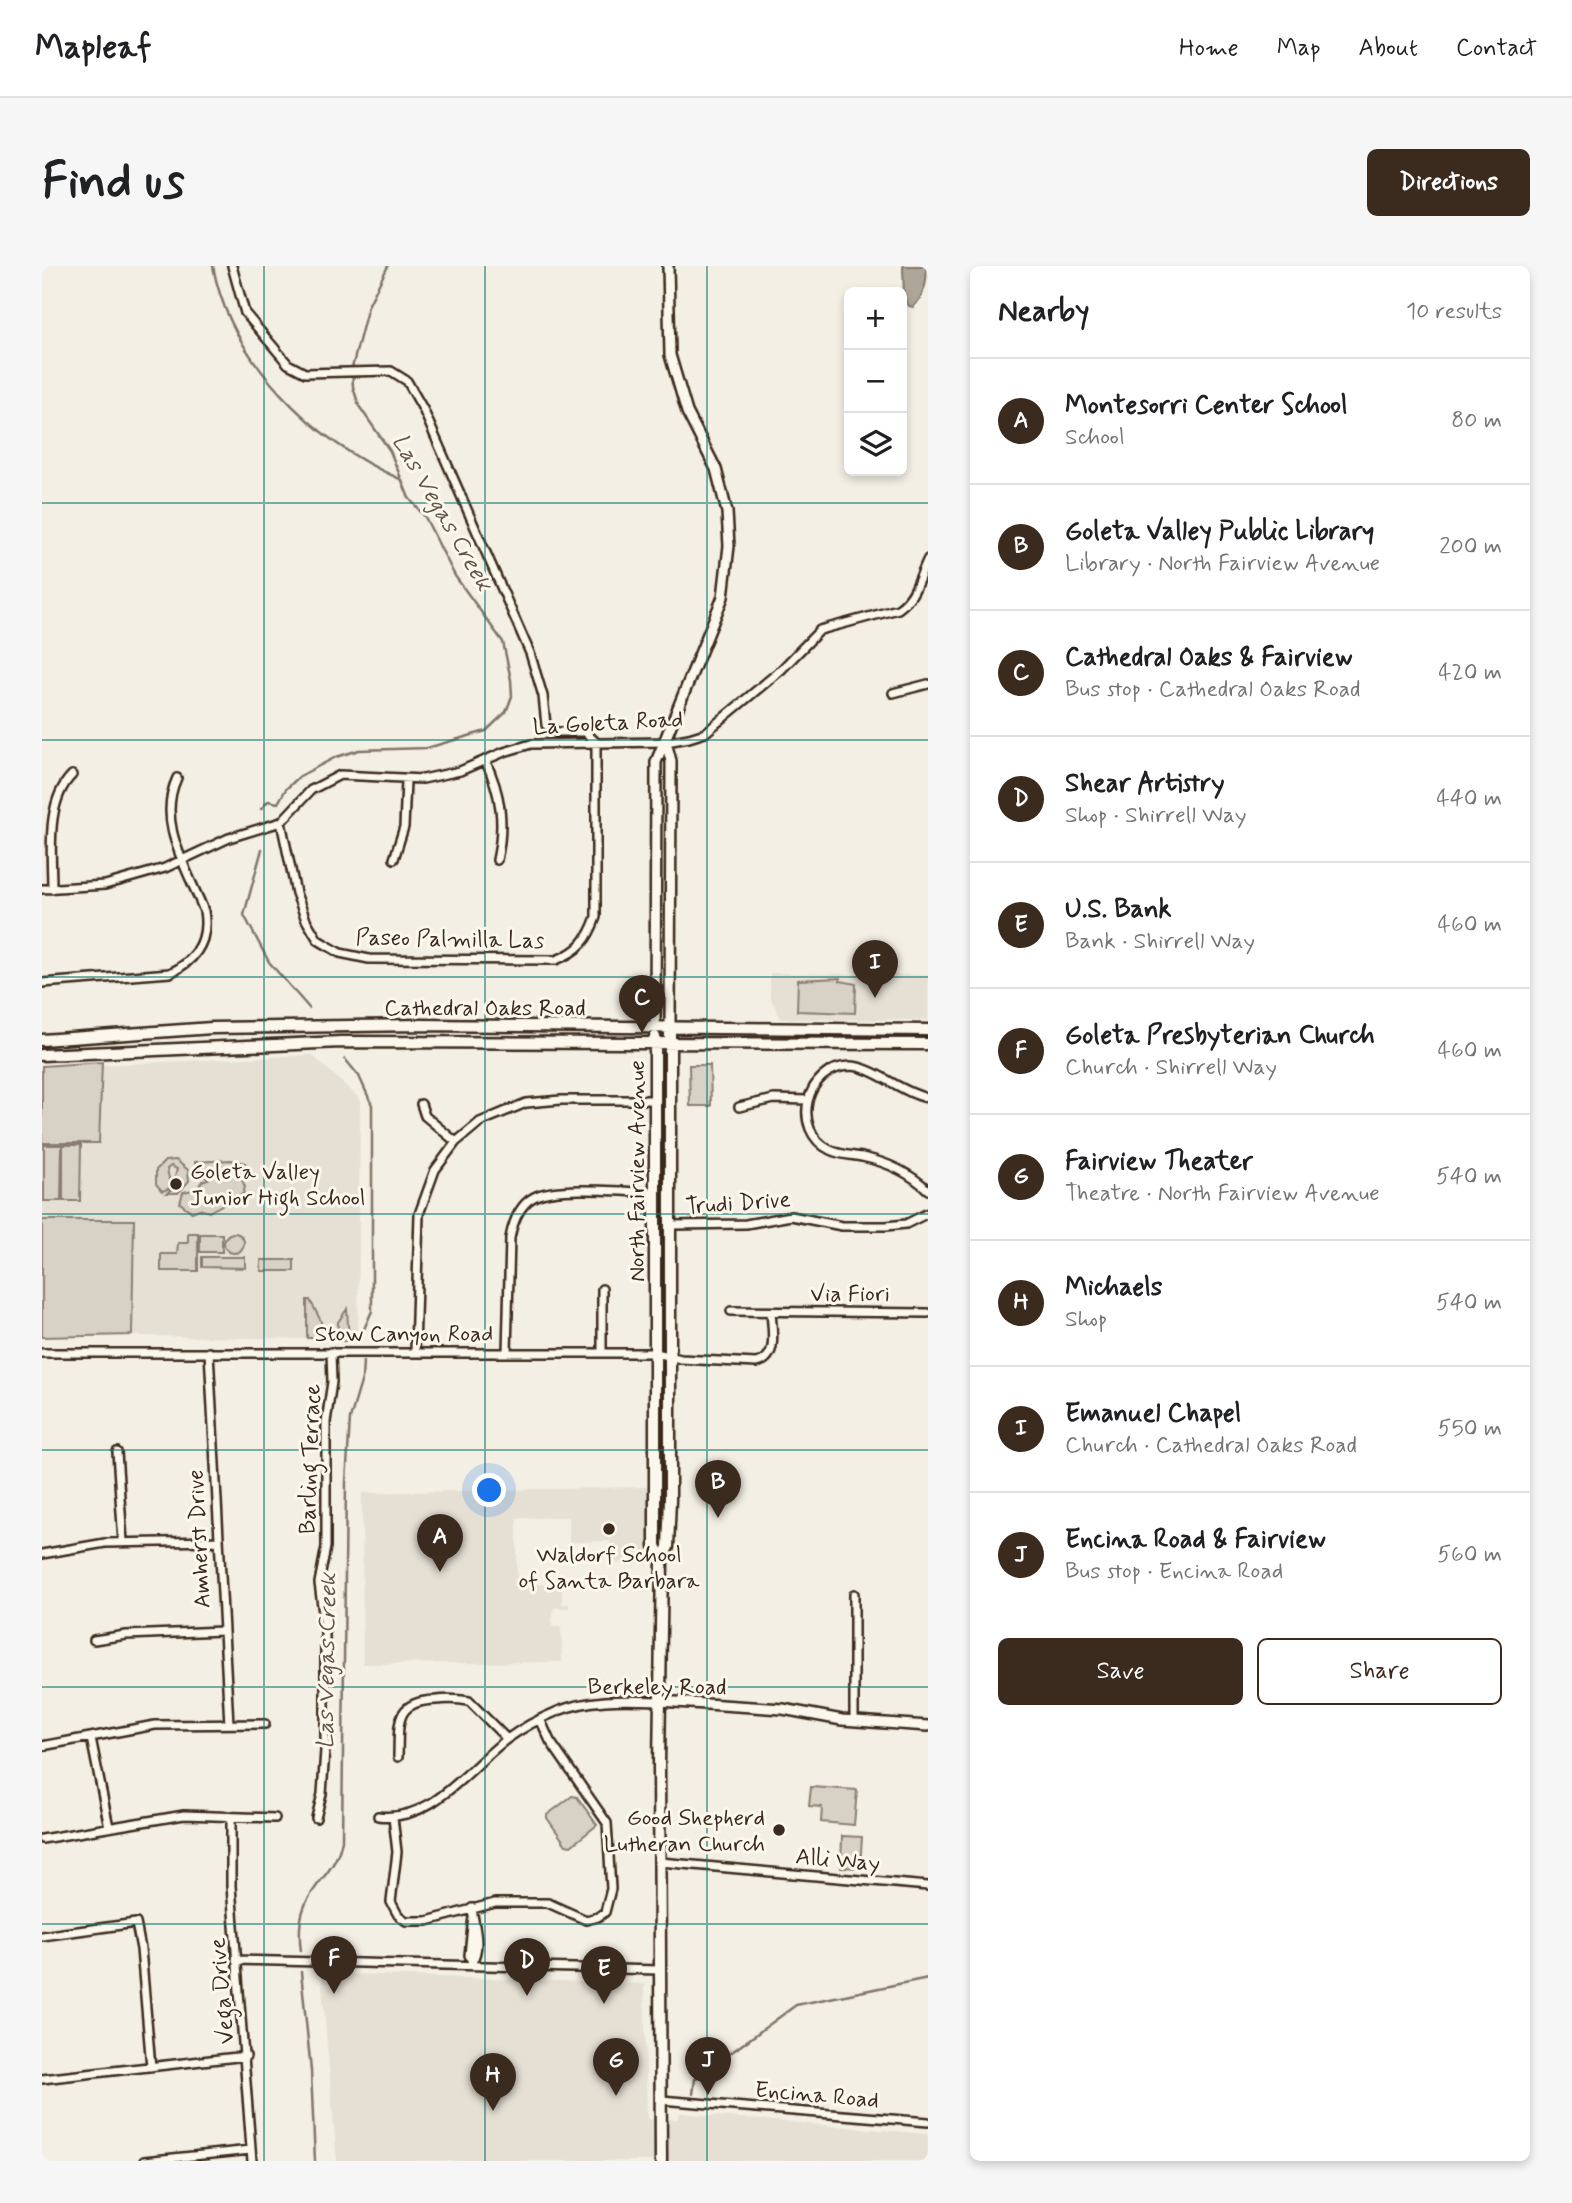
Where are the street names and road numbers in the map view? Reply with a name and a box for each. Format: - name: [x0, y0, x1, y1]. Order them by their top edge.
- street label: La Goleta Road: [532, 705, 684, 743]
- street label: Paseo Palmilla Las: [355, 923, 544, 957]
- street label: Cathedral Oaks Road: [384, 994, 586, 1024]
- street label: North Fairview Avenue: [623, 1060, 653, 1282]
- street label: Trudi Drive: [685, 1185, 792, 1223]
- street label: Via Fiori: [810, 1280, 890, 1310]
- street label: Stow Canyon Road: [315, 1320, 493, 1350]
- street label: Barling Terrace: [293, 1383, 331, 1535]
- street label: Amherst Drive: [181, 1469, 219, 1609]
- street label: Berkeley Road: [587, 1673, 727, 1703]
- street label: Alli Way: [794, 1842, 881, 1880]
- street label: Vega Drive: [203, 1936, 245, 2045]
- street label: Encina Road: [754, 2076, 880, 2116]

